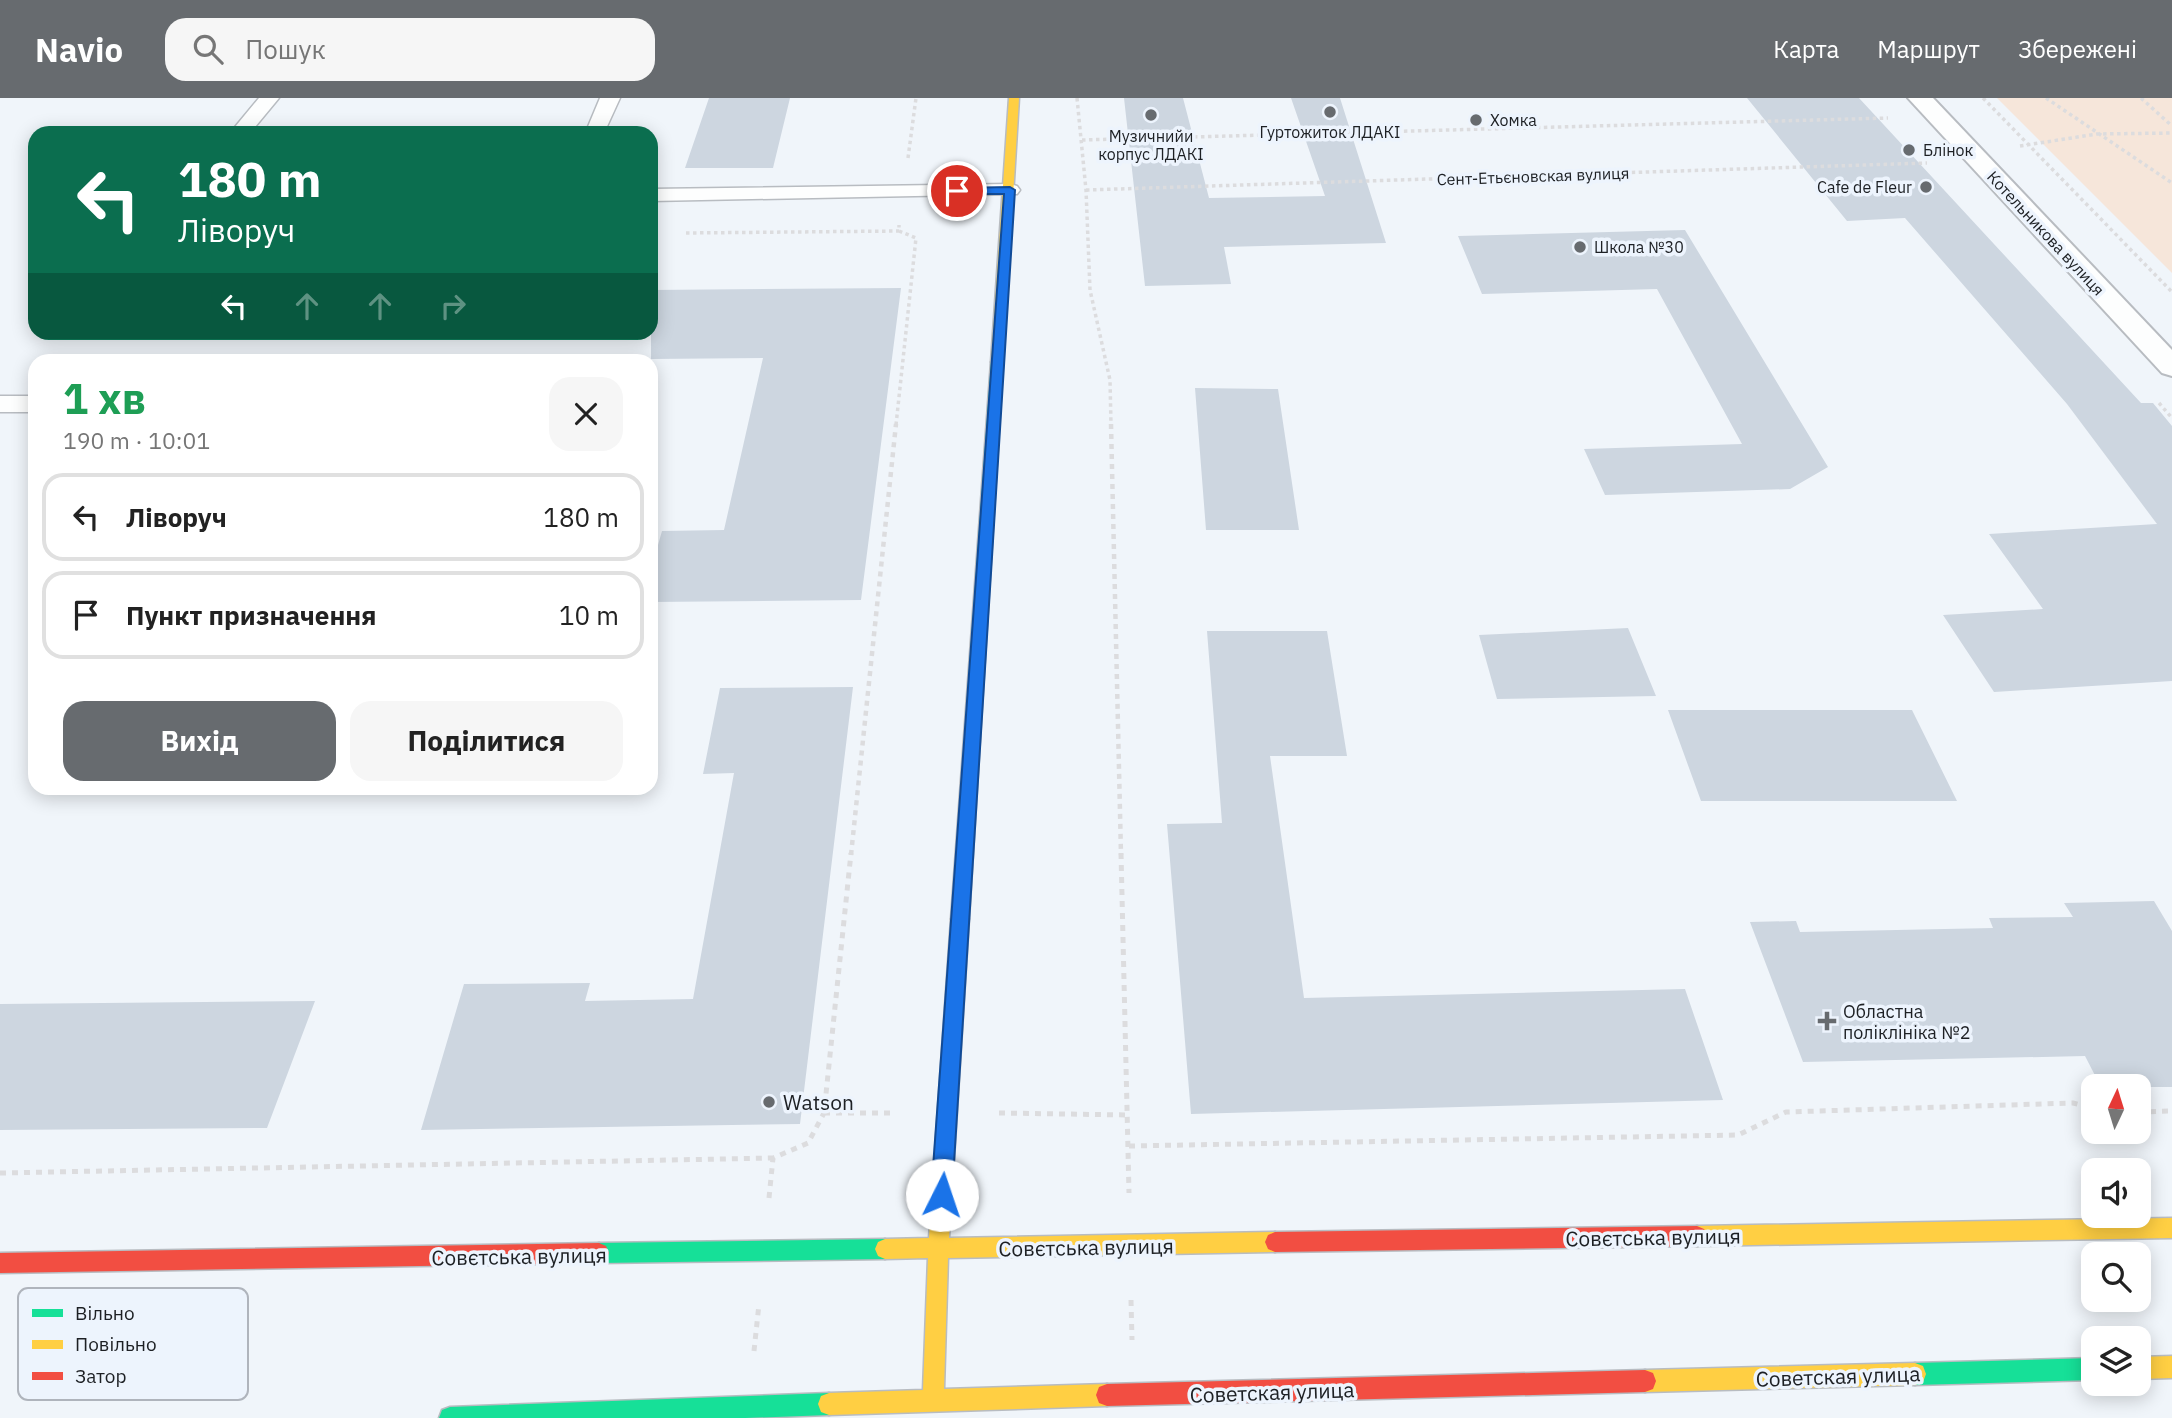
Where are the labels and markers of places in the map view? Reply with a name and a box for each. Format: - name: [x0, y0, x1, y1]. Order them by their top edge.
- marker: Гуртожиток ЛДАКІ: [1322, 104, 1338, 120]
- marker: Музичнийи корпус ЛДАКІ: [1143, 107, 1159, 123]
- place label: Хомка: [1490, 110, 1537, 130]
- marker: Хомка: [1468, 112, 1484, 128]
- place label: Гуртожиток ЛДАКІ: [1260, 122, 1400, 142]
- place label: Музичнийи корпус ЛДАКІ: [1098, 126, 1204, 164]
- place label: Блінок: [1923, 140, 1974, 160]
- marker: Блінок: [1901, 142, 1917, 158]
- pin: [927, 161, 987, 221]
- place label: Cafe de Fleur: [1817, 177, 1912, 197]
- marker: Cafe de Fleur: [1918, 179, 1934, 195]
- place label: Школа №30: [1594, 237, 1684, 257]
- marker: Школа №30: [1572, 239, 1588, 255]
- place label: Областна поліклініка №2: [1843, 1000, 1971, 1044]
- marker: Областна поліклініка №2: [1817, 1011, 1837, 1031]
- place label: Watson: [783, 1088, 854, 1116]
- marker: Watson: [761, 1094, 777, 1110]

